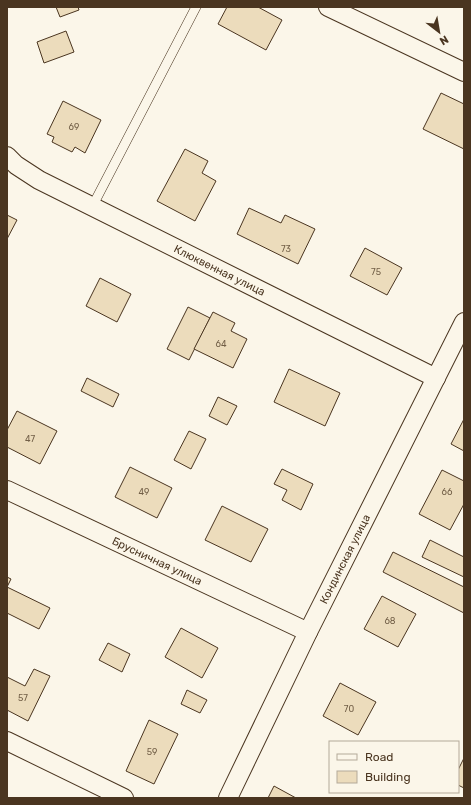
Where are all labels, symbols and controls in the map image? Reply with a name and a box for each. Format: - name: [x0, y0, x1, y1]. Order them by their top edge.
- north arrow: [419, 12, 459, 52]
- text: N: [437, 33, 451, 48]
- house number: 69: [69, 122, 79, 132]
- street label: Клюквенная улица: [172, 242, 267, 299]
- house number: 73: [281, 244, 291, 254]
- house number: 75: [371, 267, 381, 277]
- house number: 64: [215, 339, 227, 349]
- house number: 47: [25, 434, 35, 444]
- house number: 49: [139, 487, 149, 497]
- house number: 66: [442, 487, 453, 497]
- street label: Кондинская улица: [317, 512, 373, 606]
- street label: Брусничная улица: [110, 535, 204, 588]
- house number: 68: [384, 616, 396, 626]
- house number: 57: [18, 693, 28, 703]
- house number: 70: [344, 704, 354, 714]
- legend: [329, 741, 459, 793]
- house number: 59: [147, 747, 157, 757]
- text: Road: [365, 750, 393, 764]
- text: Building: [365, 770, 411, 784]

